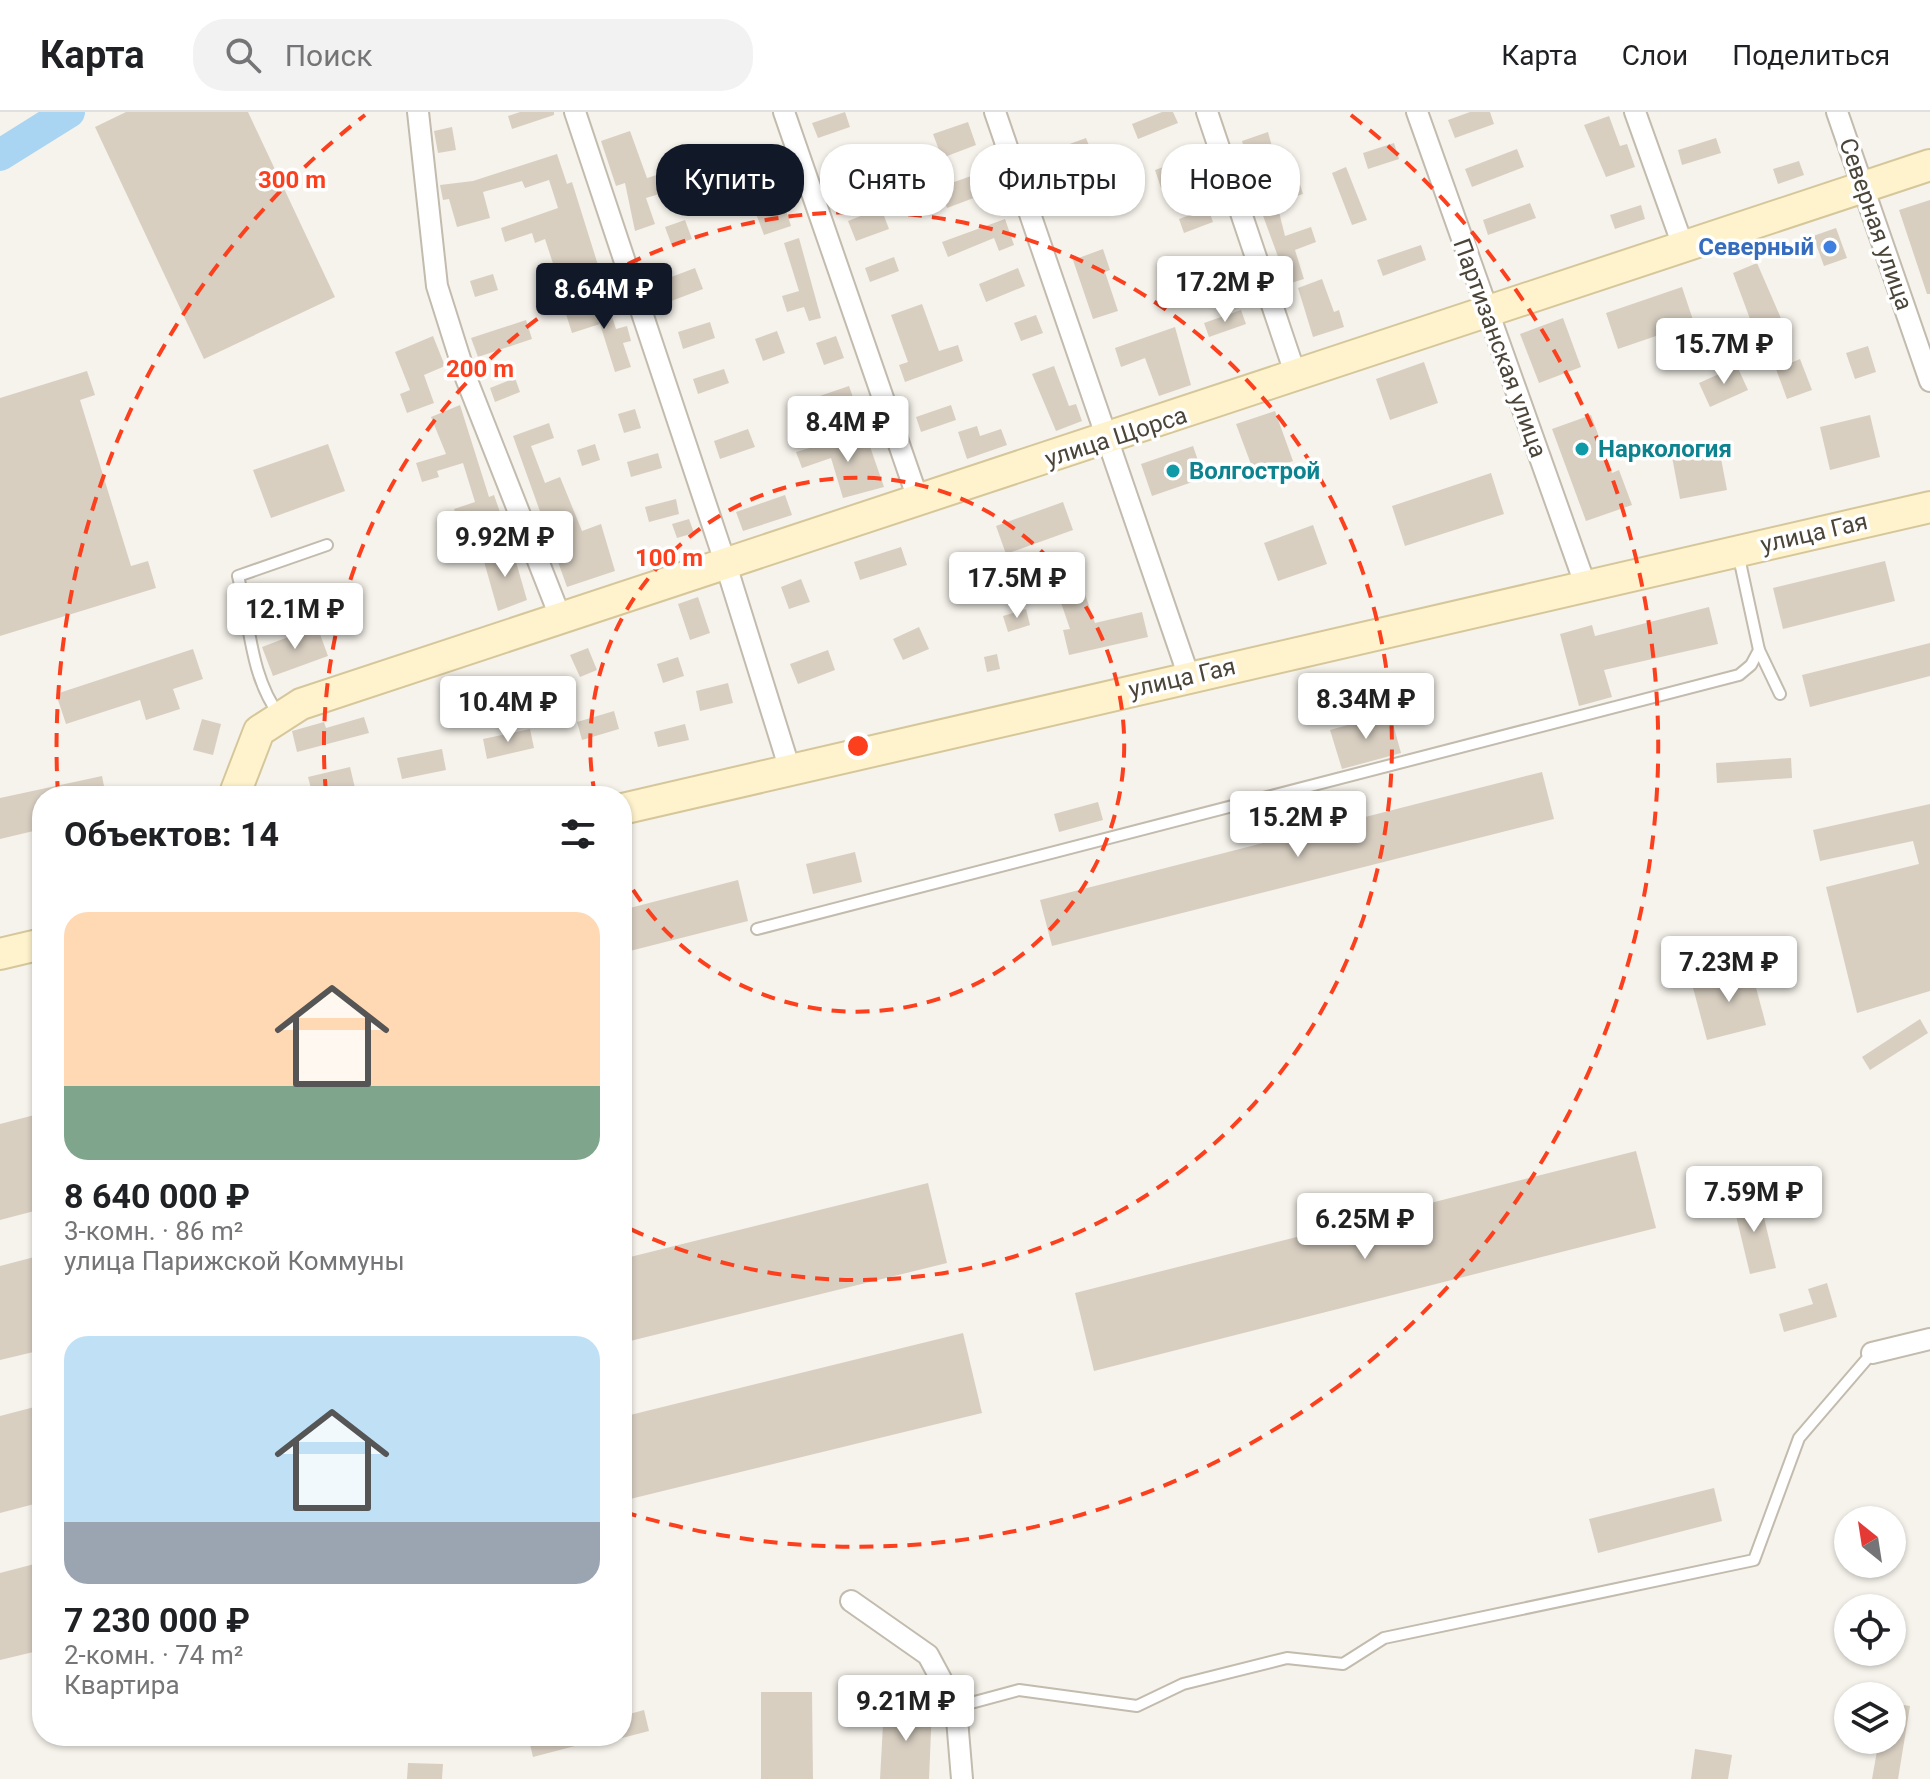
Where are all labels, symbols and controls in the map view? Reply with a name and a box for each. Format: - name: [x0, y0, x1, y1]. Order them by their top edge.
- search box: [193, 19, 753, 91]
- text: Карта: [40, 33, 145, 77]
- icon: search: [221, 33, 265, 77]
- text: Поиск: [285, 38, 372, 73]
- text: Карта: [1501, 39, 1578, 72]
- text: Слои: [1622, 39, 1688, 72]
- text: Поделиться: [1732, 39, 1890, 72]
- street label: Северная улица: [1833, 134, 1919, 314]
- chip: Купить: [656, 144, 804, 216]
- chip: Снять: [820, 144, 954, 216]
- chip: Фильтры: [970, 144, 1145, 216]
- chip: Новое: [1161, 144, 1300, 216]
- text: 300 m: [258, 166, 326, 194]
- place label: Северный: [1698, 233, 1814, 261]
- street label: Партизанская улица: [1447, 235, 1553, 461]
- marker: Северный: [1821, 238, 1839, 256]
- pin: 17.2M ₽: [1151, 256, 1299, 324]
- pin: 8.64M ₽: [530, 263, 678, 331]
- text: 17.2M ₽: [1175, 267, 1275, 297]
- text: 8.64M ₽: [554, 274, 654, 304]
- pin: 15.7M ₽: [1650, 318, 1798, 386]
- text: 15.7M ₽: [1674, 329, 1774, 359]
- text: 200 m: [446, 355, 514, 383]
- pin: 8.4M ₽: [783, 396, 913, 464]
- street label: улица Щорса: [1041, 401, 1191, 473]
- text: 8.4M ₽: [806, 407, 890, 437]
- place label: Наркология: [1598, 435, 1732, 463]
- marker: Наркология: [1573, 440, 1591, 458]
- place label: Волгострой: [1189, 457, 1320, 485]
- marker: Волгострой: [1164, 462, 1182, 480]
- street label: улица Гая: [1758, 507, 1870, 559]
- pin: 9.92M ₽: [431, 511, 579, 579]
- text: 9.92M ₽: [455, 522, 555, 552]
- text: 100 m: [635, 544, 703, 572]
- pin: 17.5M ₽: [943, 552, 1091, 620]
- text: 17.5M ₽: [967, 563, 1067, 593]
- pin: 12.1M ₽: [221, 583, 369, 651]
- text: 12.1M ₽: [245, 594, 345, 624]
- street label: улица Гая: [1126, 652, 1238, 704]
- pin: 8.34M ₽: [1292, 673, 1440, 741]
- pin: 10.4M ₽: [434, 676, 582, 744]
- text: 8.34M ₽: [1316, 684, 1416, 714]
- text: 10.4M ₽: [458, 687, 558, 717]
- centre of rings: [844, 732, 872, 760]
- pin: 15.2M ₽: [1224, 791, 1372, 859]
- text: 15.2M ₽: [1248, 802, 1348, 832]
- icon: filters: [556, 812, 600, 856]
- text: Объектов: 14: [64, 814, 279, 854]
- pin: 7.23M ₽: [1655, 936, 1803, 1004]
- text: 7.23M ₽: [1679, 947, 1779, 977]
- icon: home: [260, 964, 404, 1108]
- pin: 7.59M ₽: [1680, 1166, 1828, 1234]
- text: 8 640 000 ₽: [64, 1176, 250, 1216]
- text: 7.59M ₽: [1704, 1177, 1804, 1207]
- pin: 6.25M ₽: [1291, 1193, 1439, 1261]
- text: 6.25M ₽: [1315, 1204, 1415, 1234]
- text: 3-комн. · 86 m²: [64, 1216, 243, 1246]
- text: улица Парижской Коммуны: [64, 1246, 405, 1276]
- icon: home: [260, 1388, 404, 1532]
- north arrow: [1834, 1506, 1906, 1578]
- map controls: [1834, 1506, 1906, 1754]
- button: locate: [1834, 1594, 1906, 1666]
- text: 7 230 000 ₽: [64, 1600, 250, 1640]
- text: 2-комн. · 74 m²: [64, 1640, 243, 1670]
- text: Квартира: [64, 1670, 180, 1700]
- pin: 9.21M ₽: [832, 1675, 980, 1743]
- button: layers: [1834, 1682, 1906, 1754]
- text: 9.21M ₽: [856, 1686, 956, 1716]

